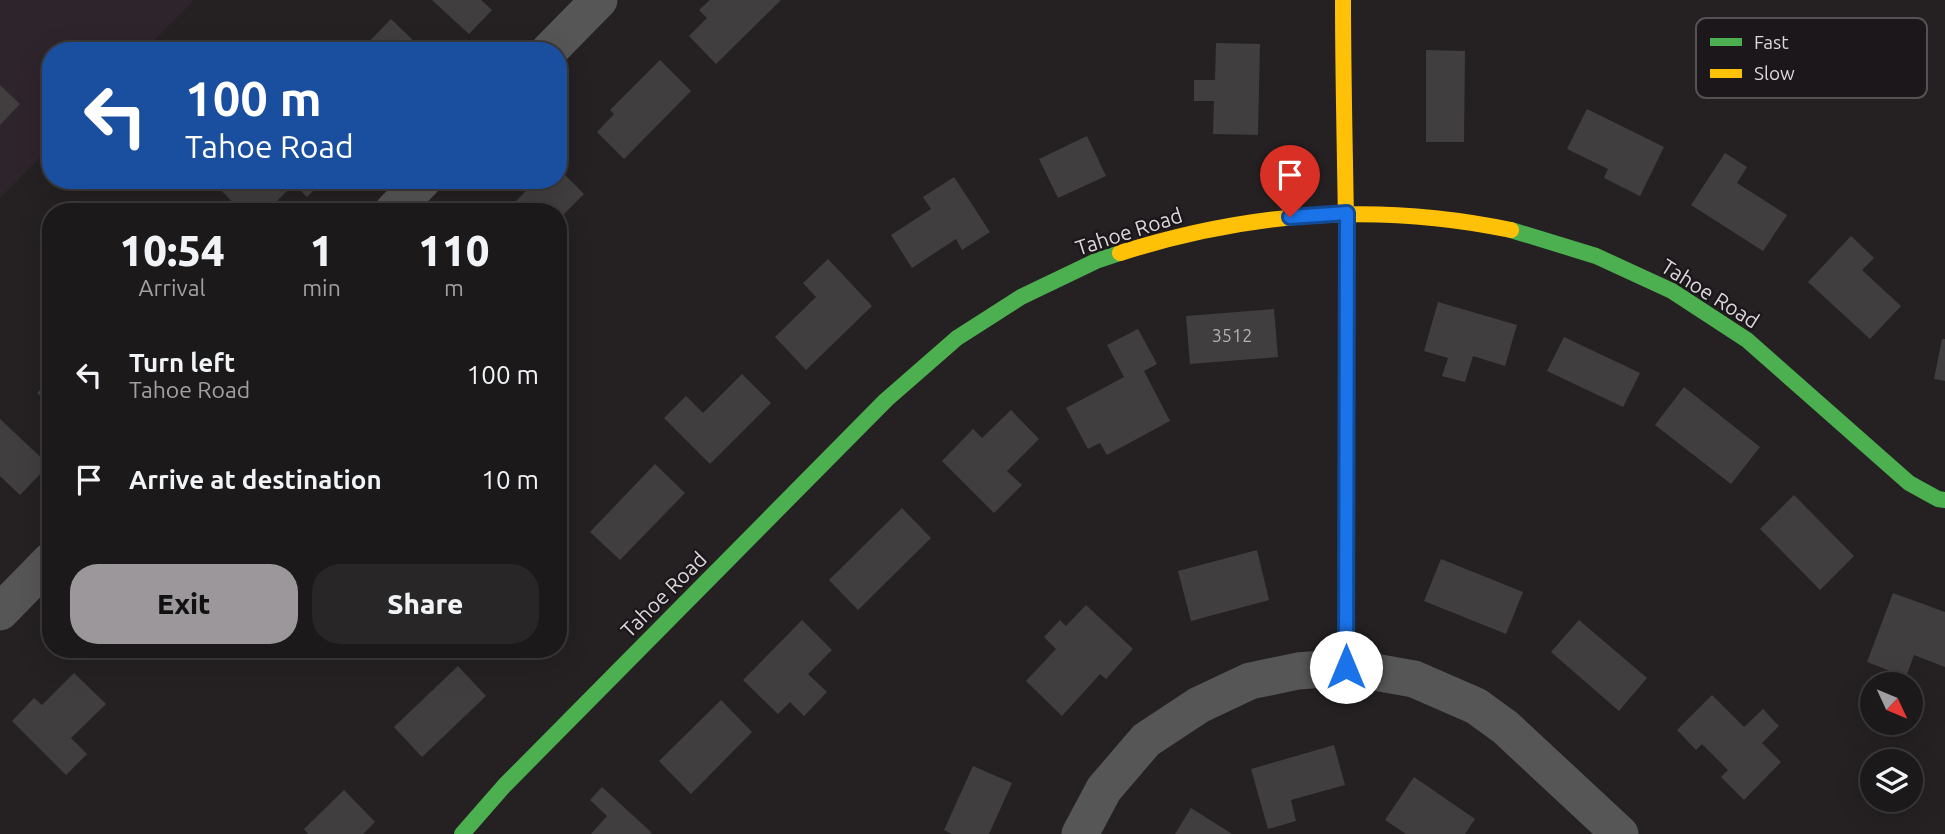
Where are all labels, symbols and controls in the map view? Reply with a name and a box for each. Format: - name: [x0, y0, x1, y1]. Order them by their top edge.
- legend: [1696, 18, 1927, 98]
- text: Fast: [1754, 31, 1789, 53]
- text: Slow: [1754, 62, 1795, 84]
- icon: left: [70, 70, 161, 161]
- text: 100 m: [185, 70, 322, 125]
- text: Tahoe Road: [185, 128, 354, 164]
- pin: [1260, 145, 1320, 217]
- icon: arrive: [1271, 156, 1309, 194]
- street label: Tahoe Road: [1072, 203, 1185, 260]
- text: 10:54: [120, 227, 225, 274]
- text: 1: [310, 227, 333, 274]
- text: 110: [418, 227, 489, 274]
- street label: Tahoe Road: [1657, 254, 1764, 333]
- text: Arrival: [139, 275, 206, 300]
- text: min: [302, 275, 341, 300]
- text: m: [444, 275, 464, 300]
- house number: 3512: [1212, 325, 1252, 345]
- text: Turn left: [129, 348, 235, 377]
- icon: left: [70, 356, 108, 394]
- text: 100 m: [467, 360, 539, 389]
- text: Tahoe Road: [129, 377, 250, 402]
- icon: arrive: [70, 461, 108, 499]
- text: Arrive at destination: [129, 465, 382, 494]
- text: 10 m: [481, 465, 539, 494]
- street label: Tahoe Road: [616, 547, 711, 642]
- button: Exit: [70, 564, 298, 644]
- button: Share: [312, 564, 539, 644]
- position arrow: [1309, 630, 1383, 704]
- north arrow: [1860, 672, 1923, 735]
- map controls: [1860, 672, 1923, 812]
- button: layers: [1860, 749, 1923, 812]

